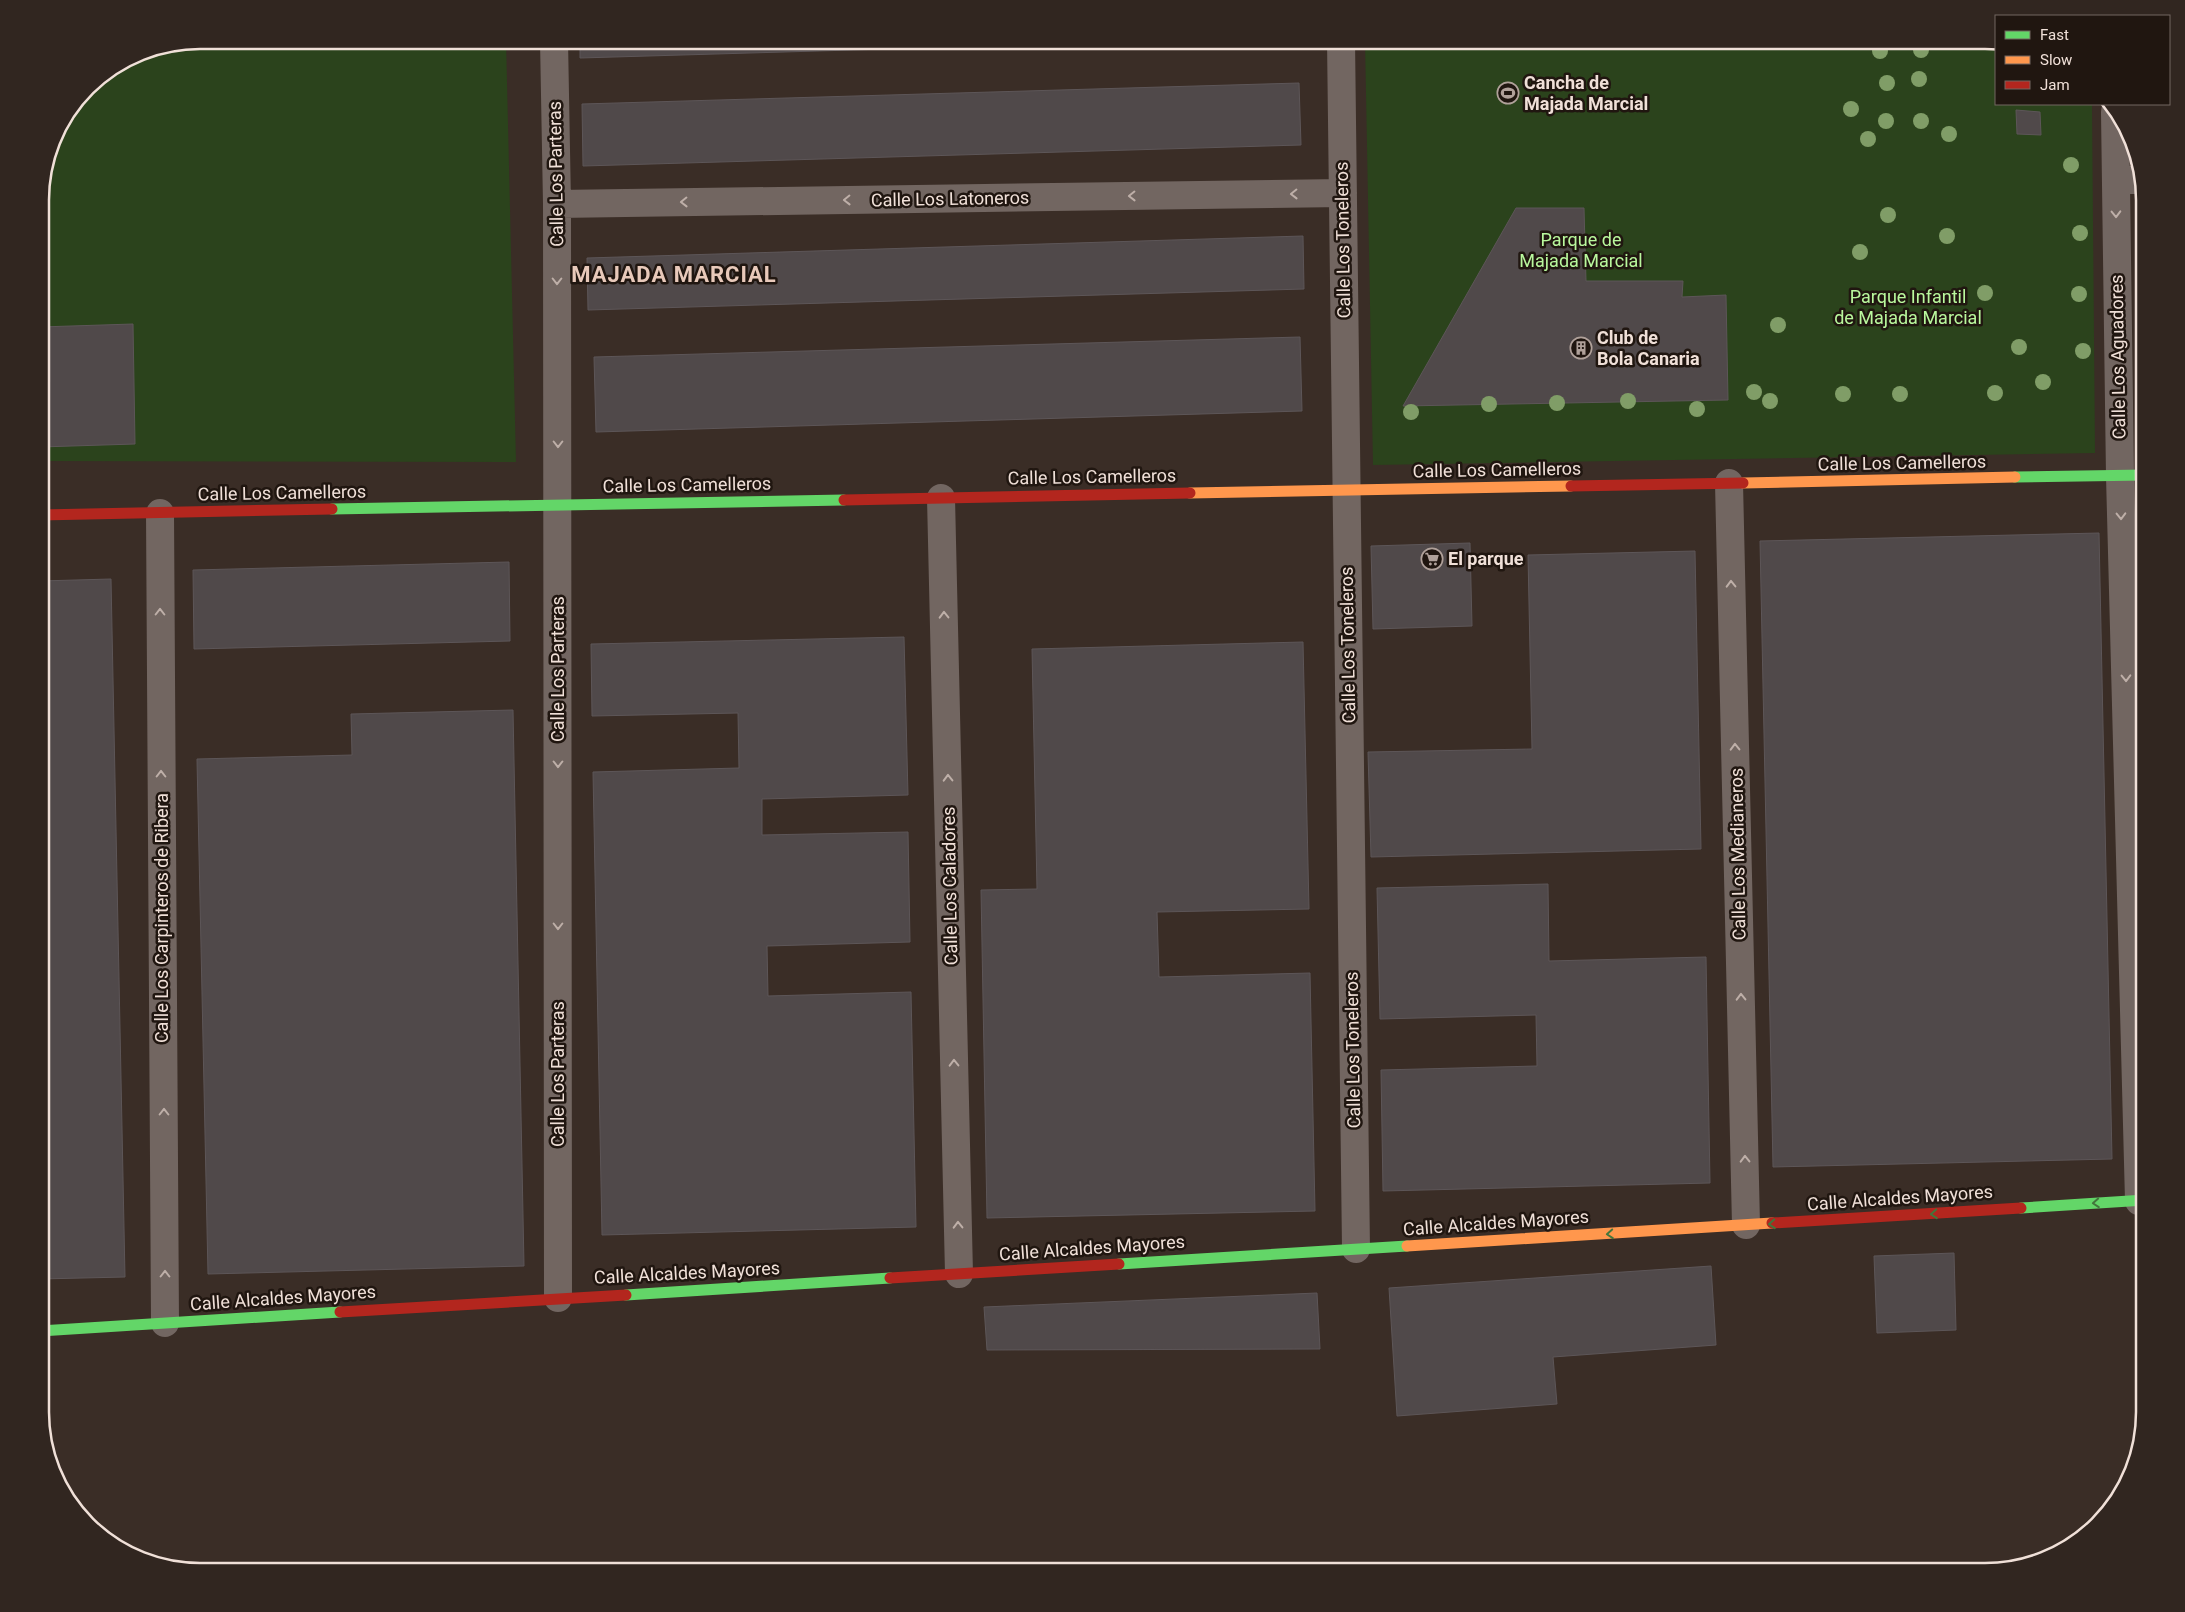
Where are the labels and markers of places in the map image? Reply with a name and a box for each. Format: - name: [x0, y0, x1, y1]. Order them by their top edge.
- place label: Cancha de Majada Marcial: [1524, 72, 1648, 114]
- sports icon: Cancha de Majada Marcial: [1496, 81, 1520, 105]
- place label: Club de Bola Canaria: [1597, 327, 1700, 369]
- building icon: Club de Bola Canaria: [1569, 336, 1593, 360]
- supermarket icon: El parque: [1420, 547, 1444, 571]
- place label: El parque: [1448, 548, 1524, 569]

